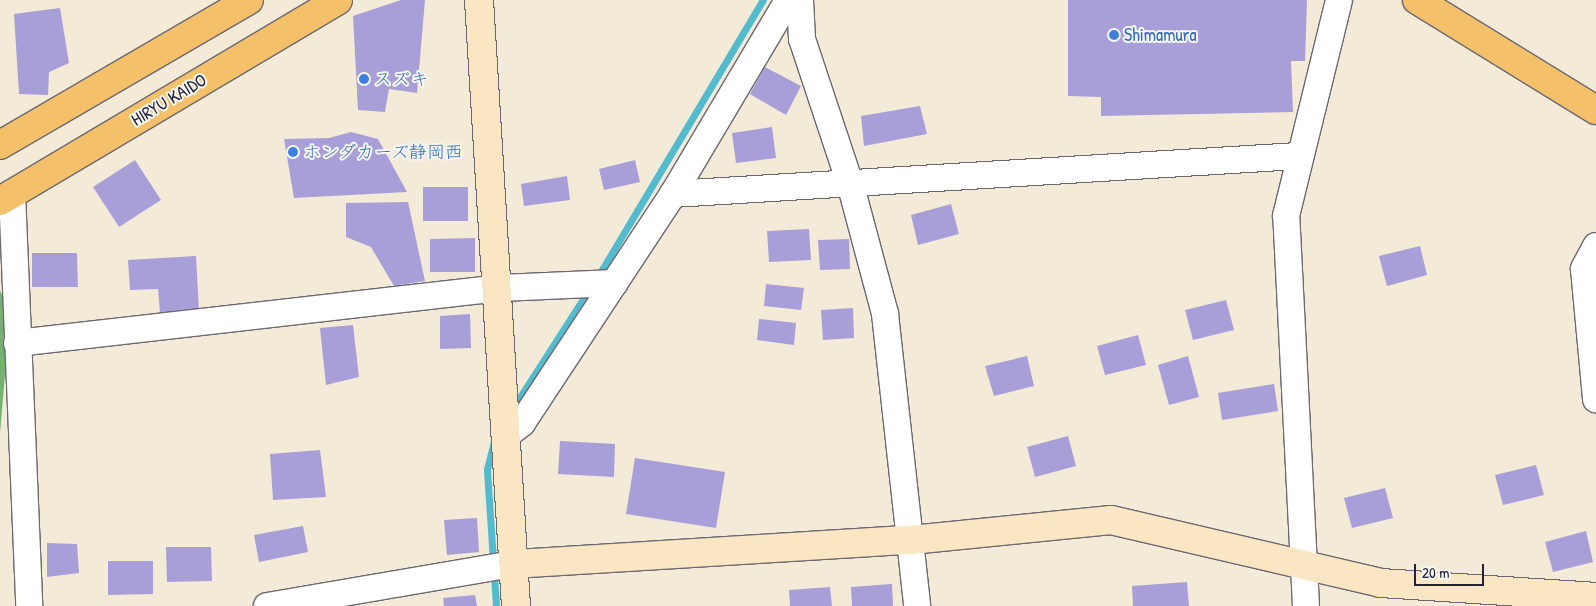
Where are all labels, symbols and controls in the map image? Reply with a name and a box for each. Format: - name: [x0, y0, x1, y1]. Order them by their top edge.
- place label: Shimamura: [1124, 24, 1197, 46]
- marker: Shimamura: [1108, 29, 1120, 41]
- place label: スズキ: [374, 68, 428, 90]
- street label: HIRYU KAIDO: [128, 69, 210, 131]
- marker: スズキ: [358, 73, 370, 85]
- place label: ホンダカーズ静岡西: [303, 141, 465, 163]
- marker: ホンダカーズ静岡西: [287, 146, 299, 158]
- scale bar: [1416, 554, 1486, 586]
- text: 20 m: [1422, 562, 1449, 583]

